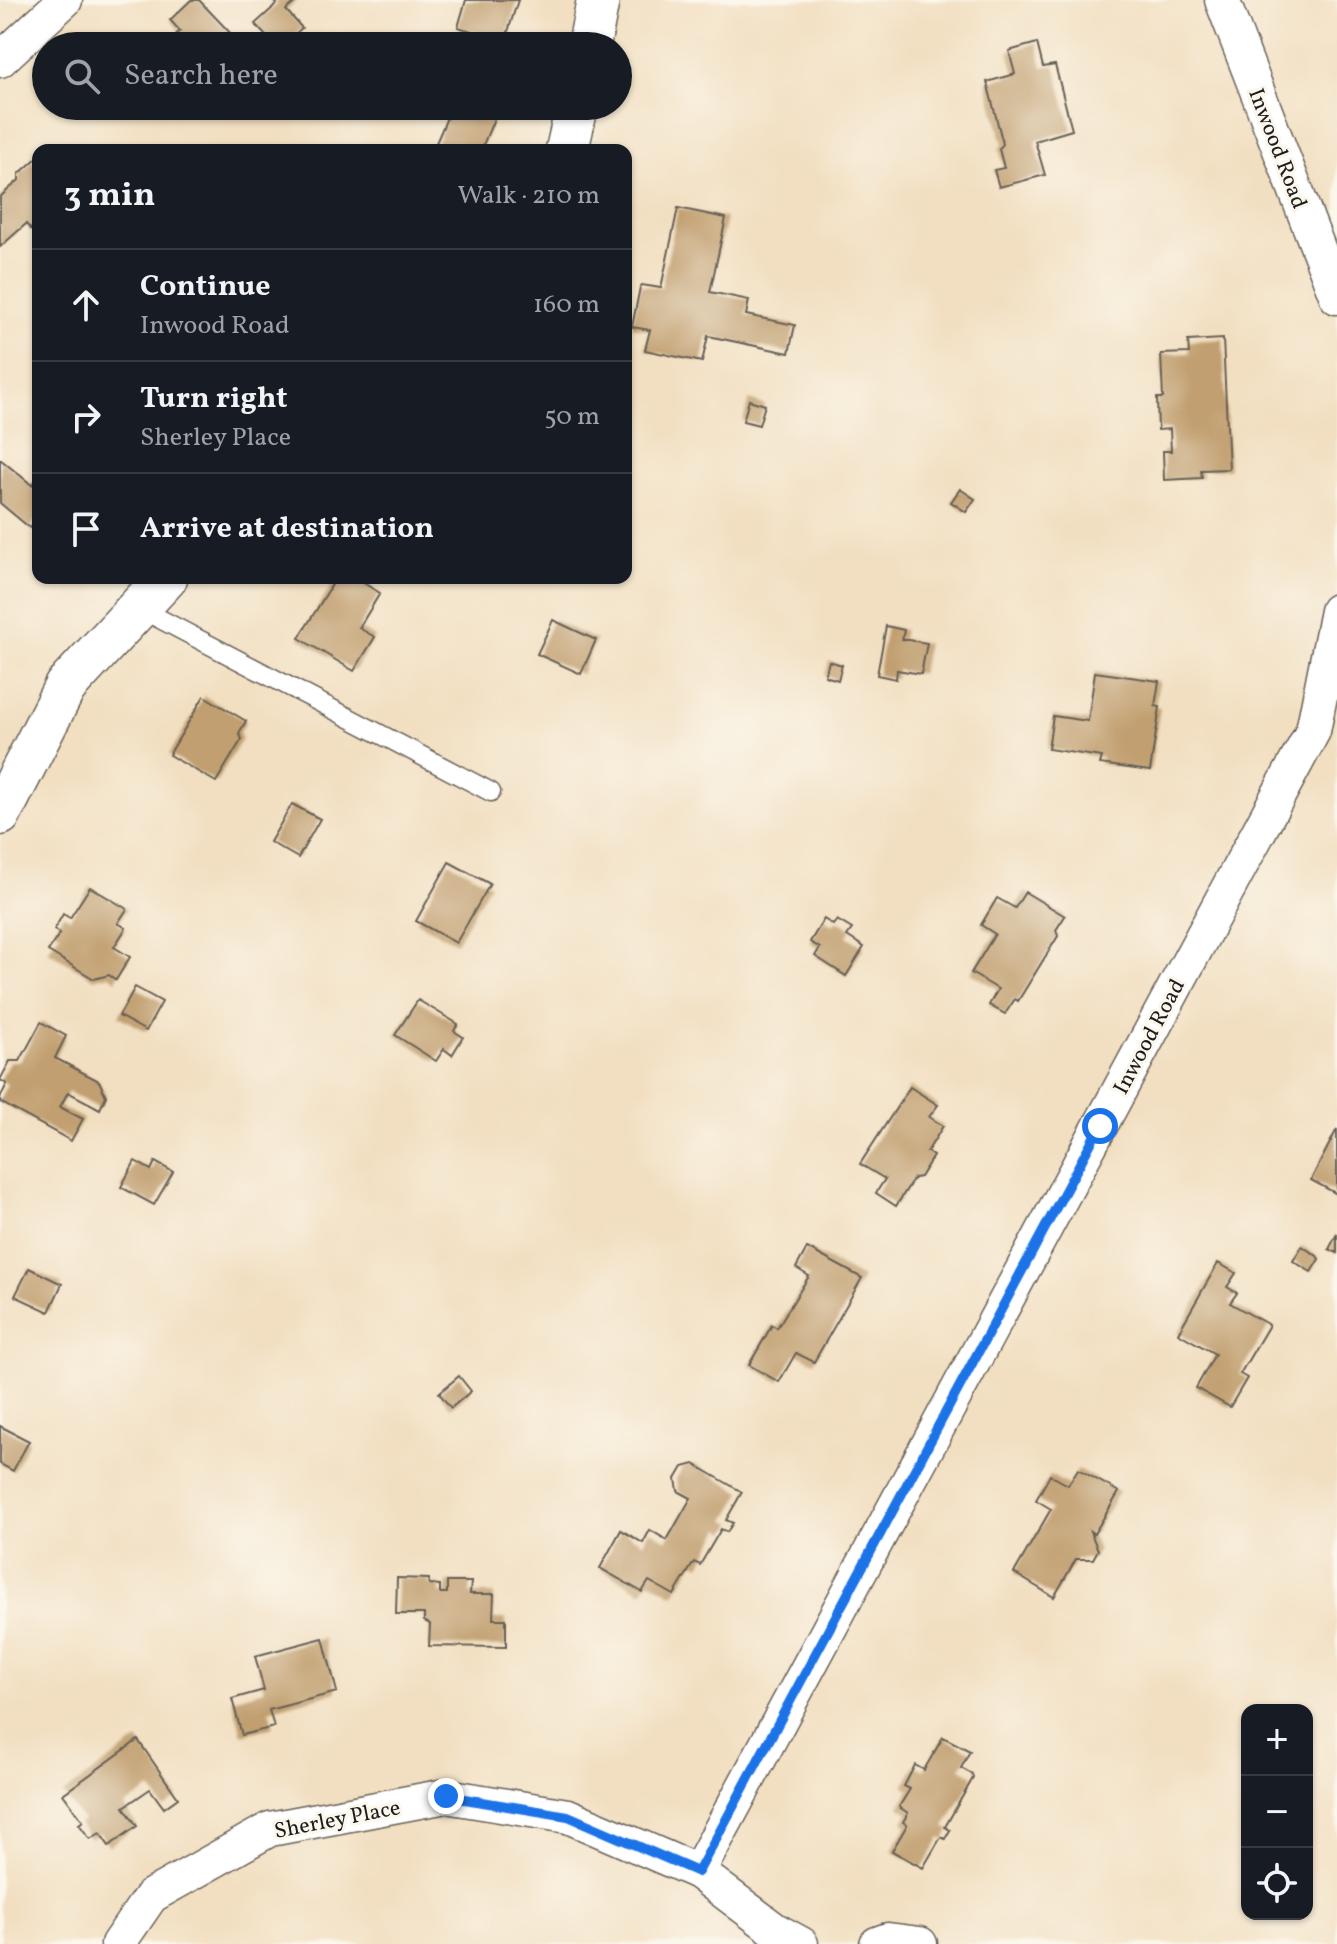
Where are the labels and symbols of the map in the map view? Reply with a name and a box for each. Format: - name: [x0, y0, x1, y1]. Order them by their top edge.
- street label: Inwood Road: [1239, 84, 1314, 214]
- street label: Inwood Road: [1107, 974, 1194, 1100]
- route start: [1082, 1108, 1118, 1144]
- route end: [428, 1778, 464, 1814]
- street label: Sherley Place: [272, 1793, 403, 1848]

